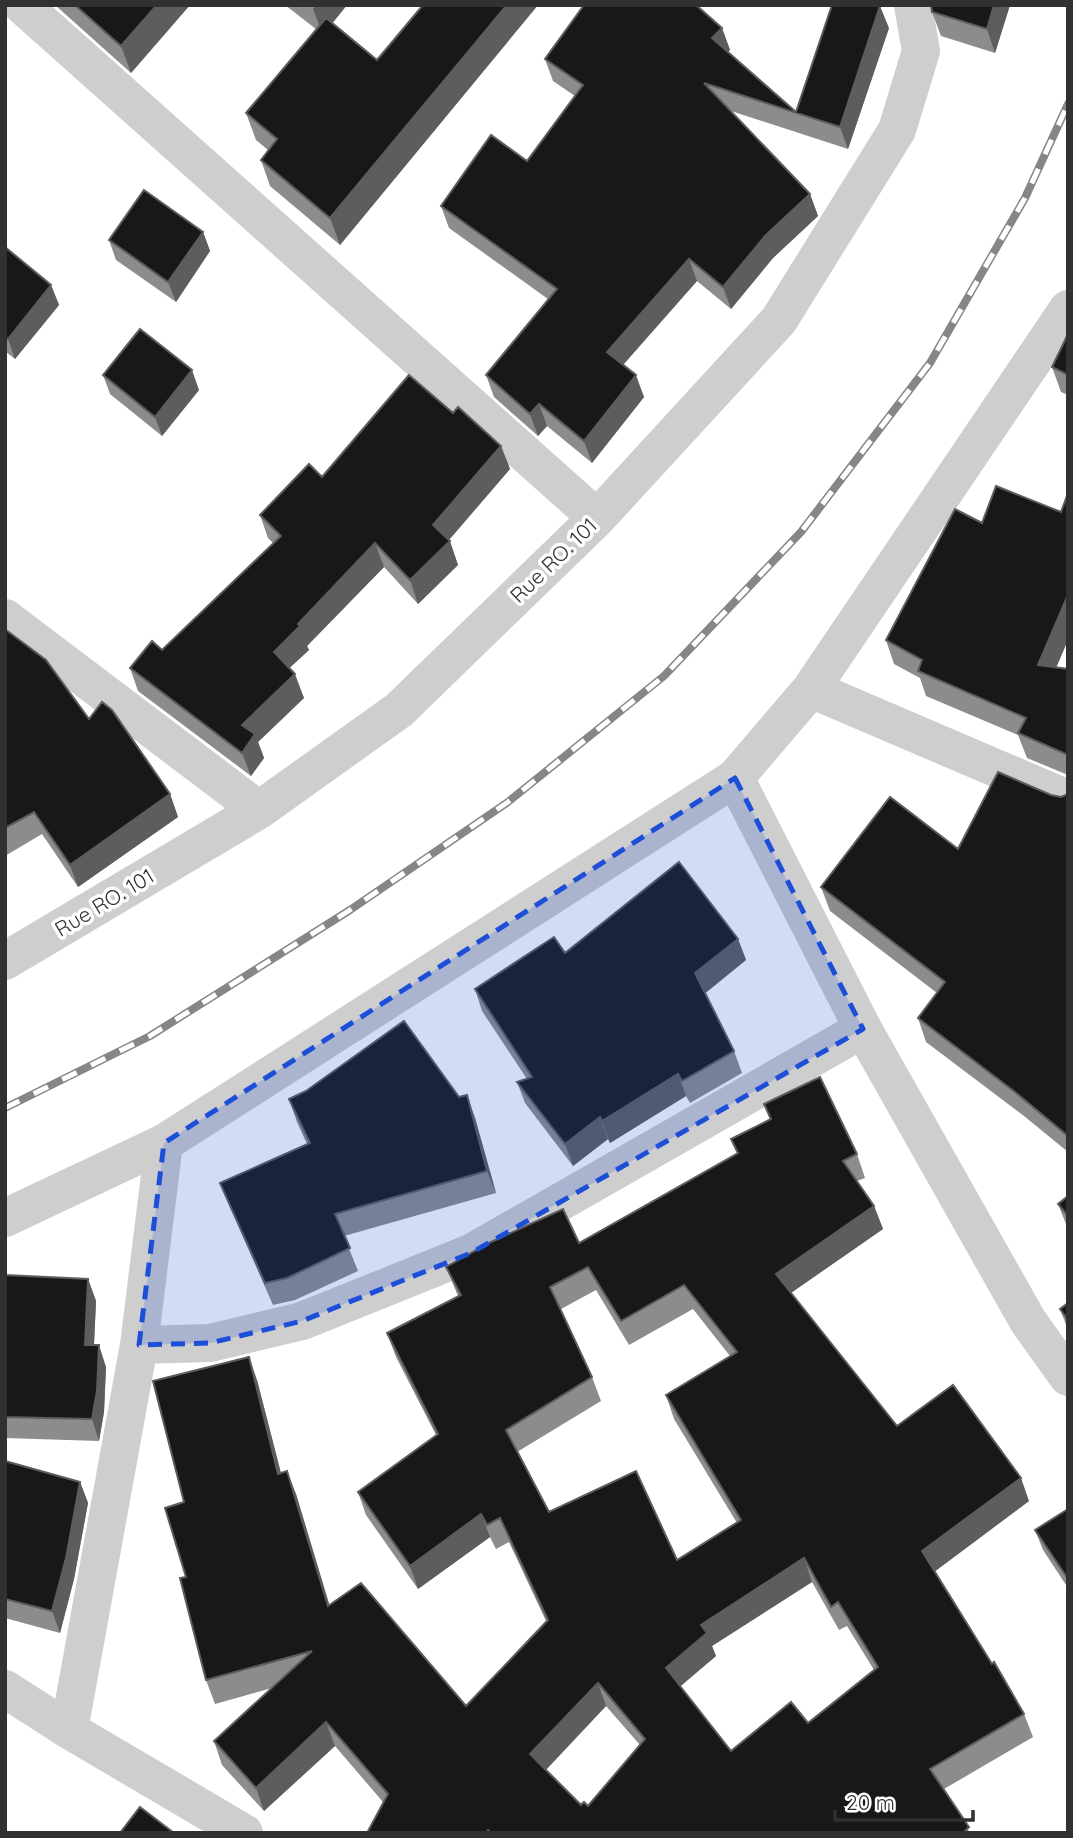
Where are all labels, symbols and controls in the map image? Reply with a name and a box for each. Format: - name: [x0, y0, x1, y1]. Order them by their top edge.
- street label: Rue RO. 101: [504, 512, 602, 608]
- street label: Rue RO. 101: [50, 862, 158, 942]
- scale bar: [835, 1778, 973, 1822]
- text: 20 m: [846, 1789, 895, 1815]

